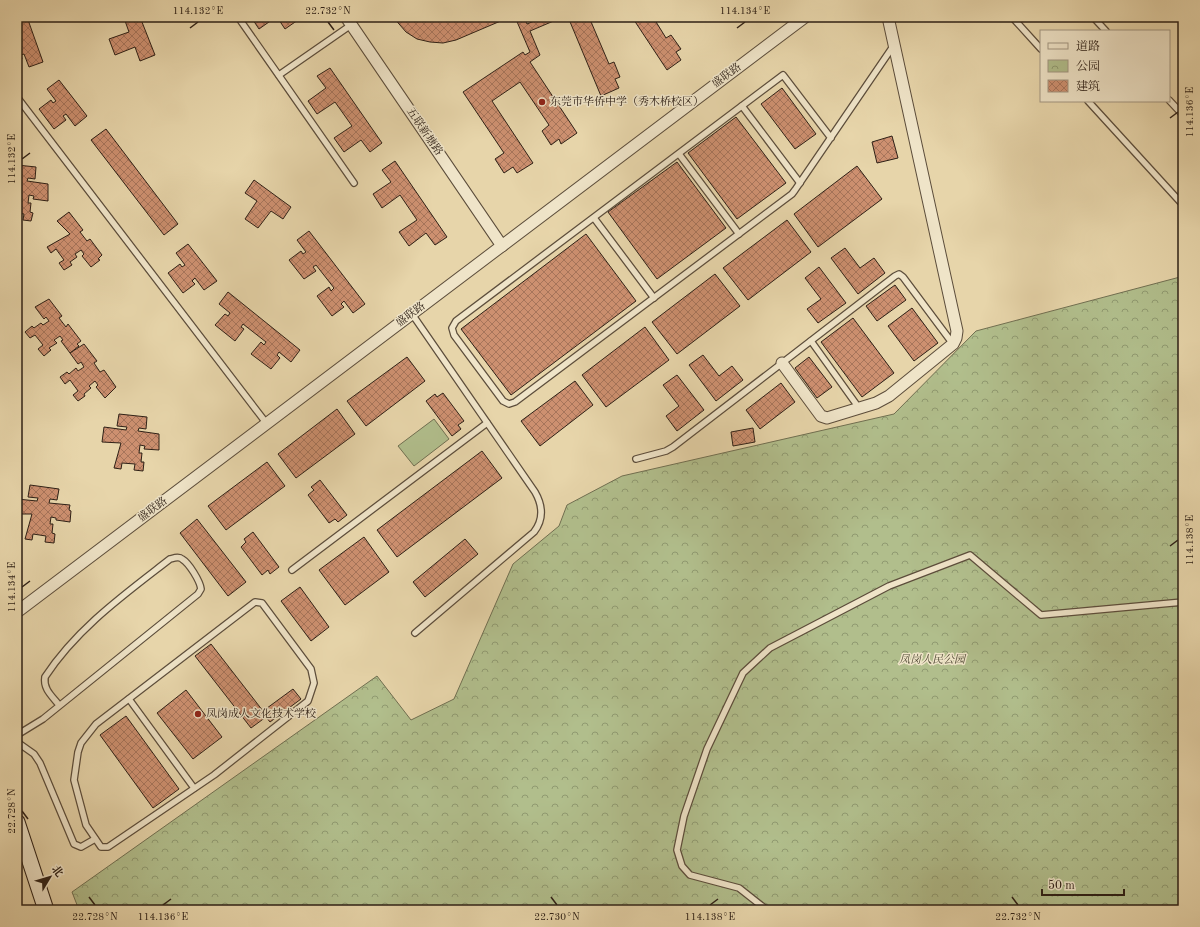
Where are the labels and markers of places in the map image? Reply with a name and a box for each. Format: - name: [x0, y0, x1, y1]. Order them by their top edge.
- place label: 东莞市华侨中学（秀木桥校区）: [550, 95, 704, 108]
- marker: 东莞市华侨中学（秀木桥校区）: [537, 97, 547, 107]
- place label: 凤岗成人文化技术学校: [206, 707, 316, 720]
- marker: 凤岗成人文化技术学校: [193, 709, 203, 719]

